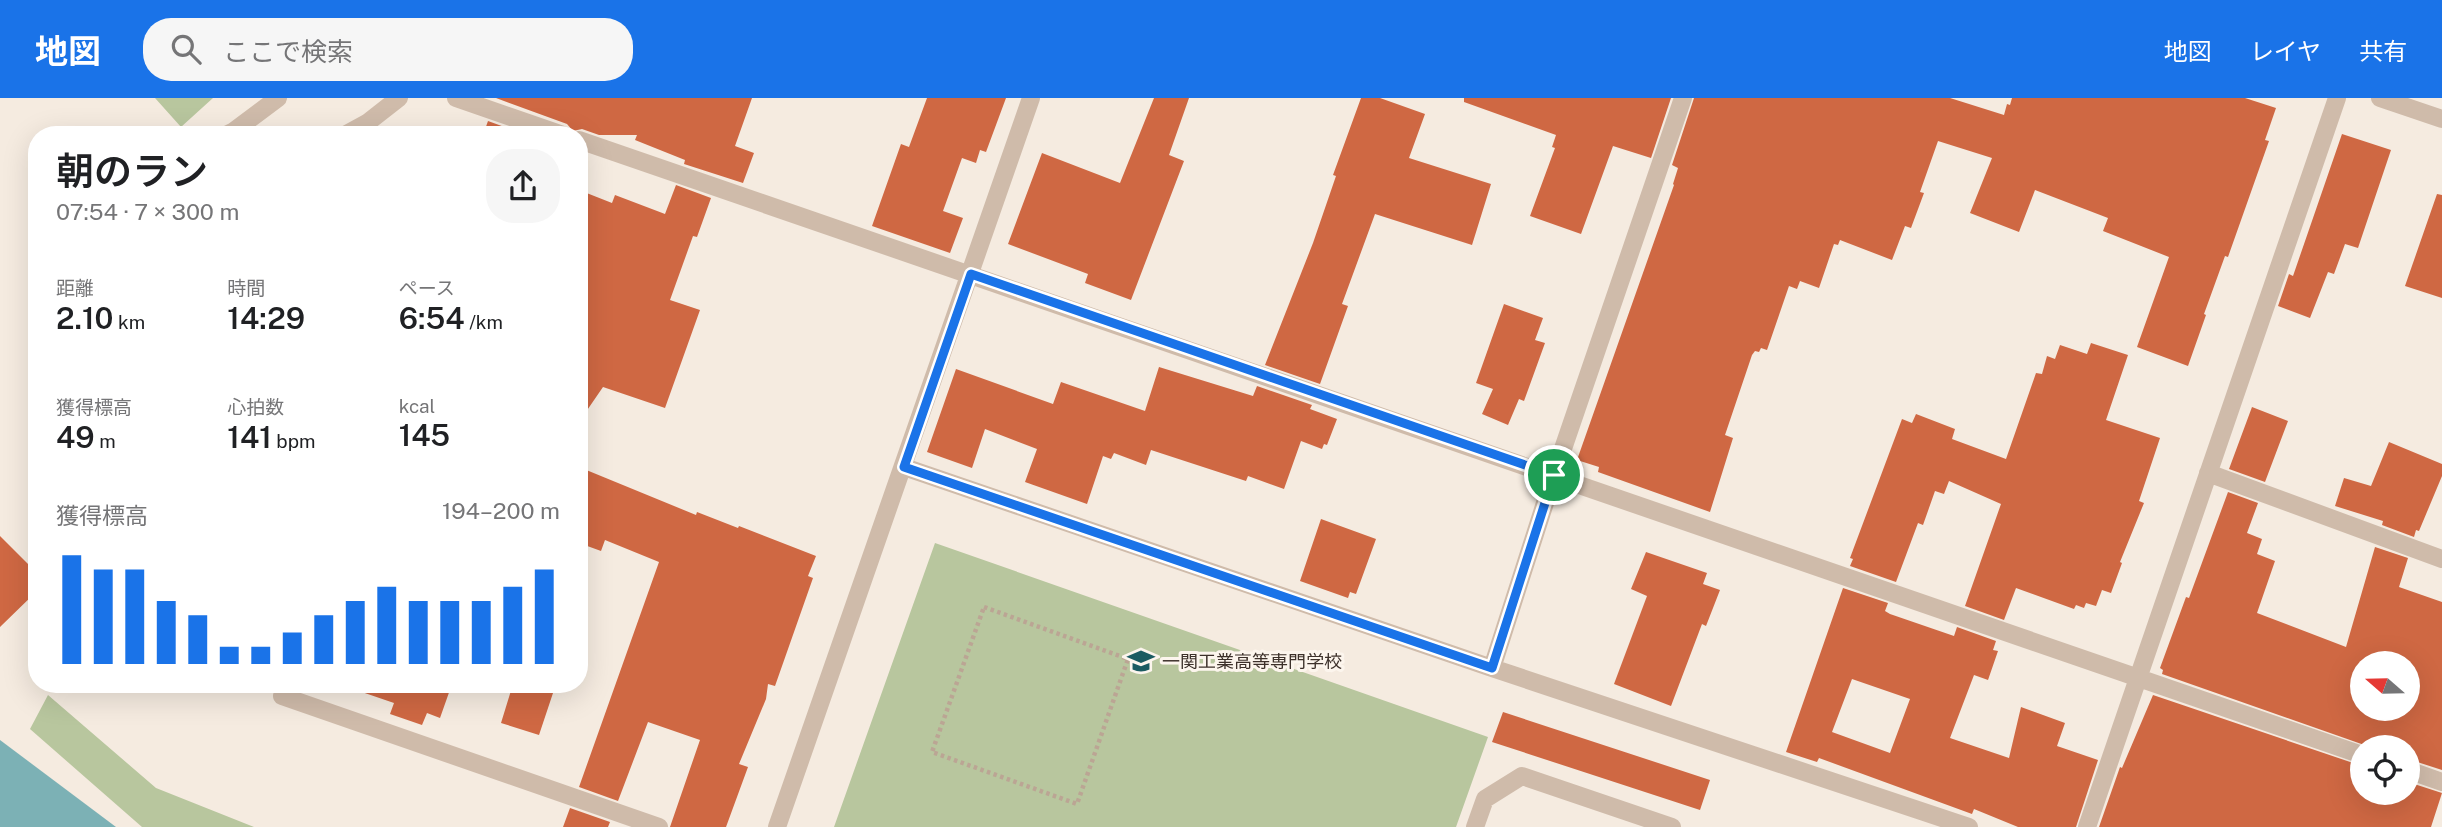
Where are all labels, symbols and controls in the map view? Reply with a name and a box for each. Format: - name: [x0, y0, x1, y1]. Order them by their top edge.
- search box: [143, 18, 633, 81]
- icon: search: [167, 30, 205, 68]
- text: 地図: [35, 32, 101, 70]
- text: ここで検索: [223, 36, 353, 67]
- text: 地図: [2164, 37, 2212, 65]
- text: レイヤ: [2250, 37, 2321, 65]
- text: 共有: [2359, 37, 2407, 65]
- text: 朝のラン: [56, 149, 208, 194]
- button: share: [486, 149, 560, 223]
- text: 07:54 · 7 × 300 m: [56, 198, 239, 225]
- text: 距離: [56, 277, 94, 299]
- text: 時間: [227, 277, 265, 299]
- text: ペース: [399, 277, 455, 299]
- text: 2.10: [56, 300, 113, 336]
- text: 14:29: [227, 300, 305, 336]
- text: 6:54: [399, 300, 465, 336]
- text: km: [113, 311, 145, 333]
- text: /km: [465, 311, 503, 333]
- text: kcal: [399, 395, 435, 417]
- text: 獲得標高: [56, 396, 132, 418]
- text: 心拍数: [227, 396, 284, 418]
- text: 145: [399, 417, 450, 453]
- text: 49: [56, 419, 95, 455]
- text: 141: [227, 419, 272, 455]
- text: m: [95, 430, 116, 452]
- text: bpm: [272, 430, 315, 452]
- pin: [1524, 445, 1584, 505]
- icon: arrive: [1535, 456, 1573, 494]
- text: 194–200 m: [442, 497, 560, 524]
- text: 獲得標高: [56, 502, 148, 529]
- school or university icon: 一関工業高等専門学校: [1126, 646, 1156, 676]
- place label: 一関工業高等専門学校: [1162, 651, 1342, 672]
- north arrow: [2350, 651, 2420, 721]
- map controls: [2350, 651, 2420, 805]
- button: locate: [2350, 735, 2420, 805]

